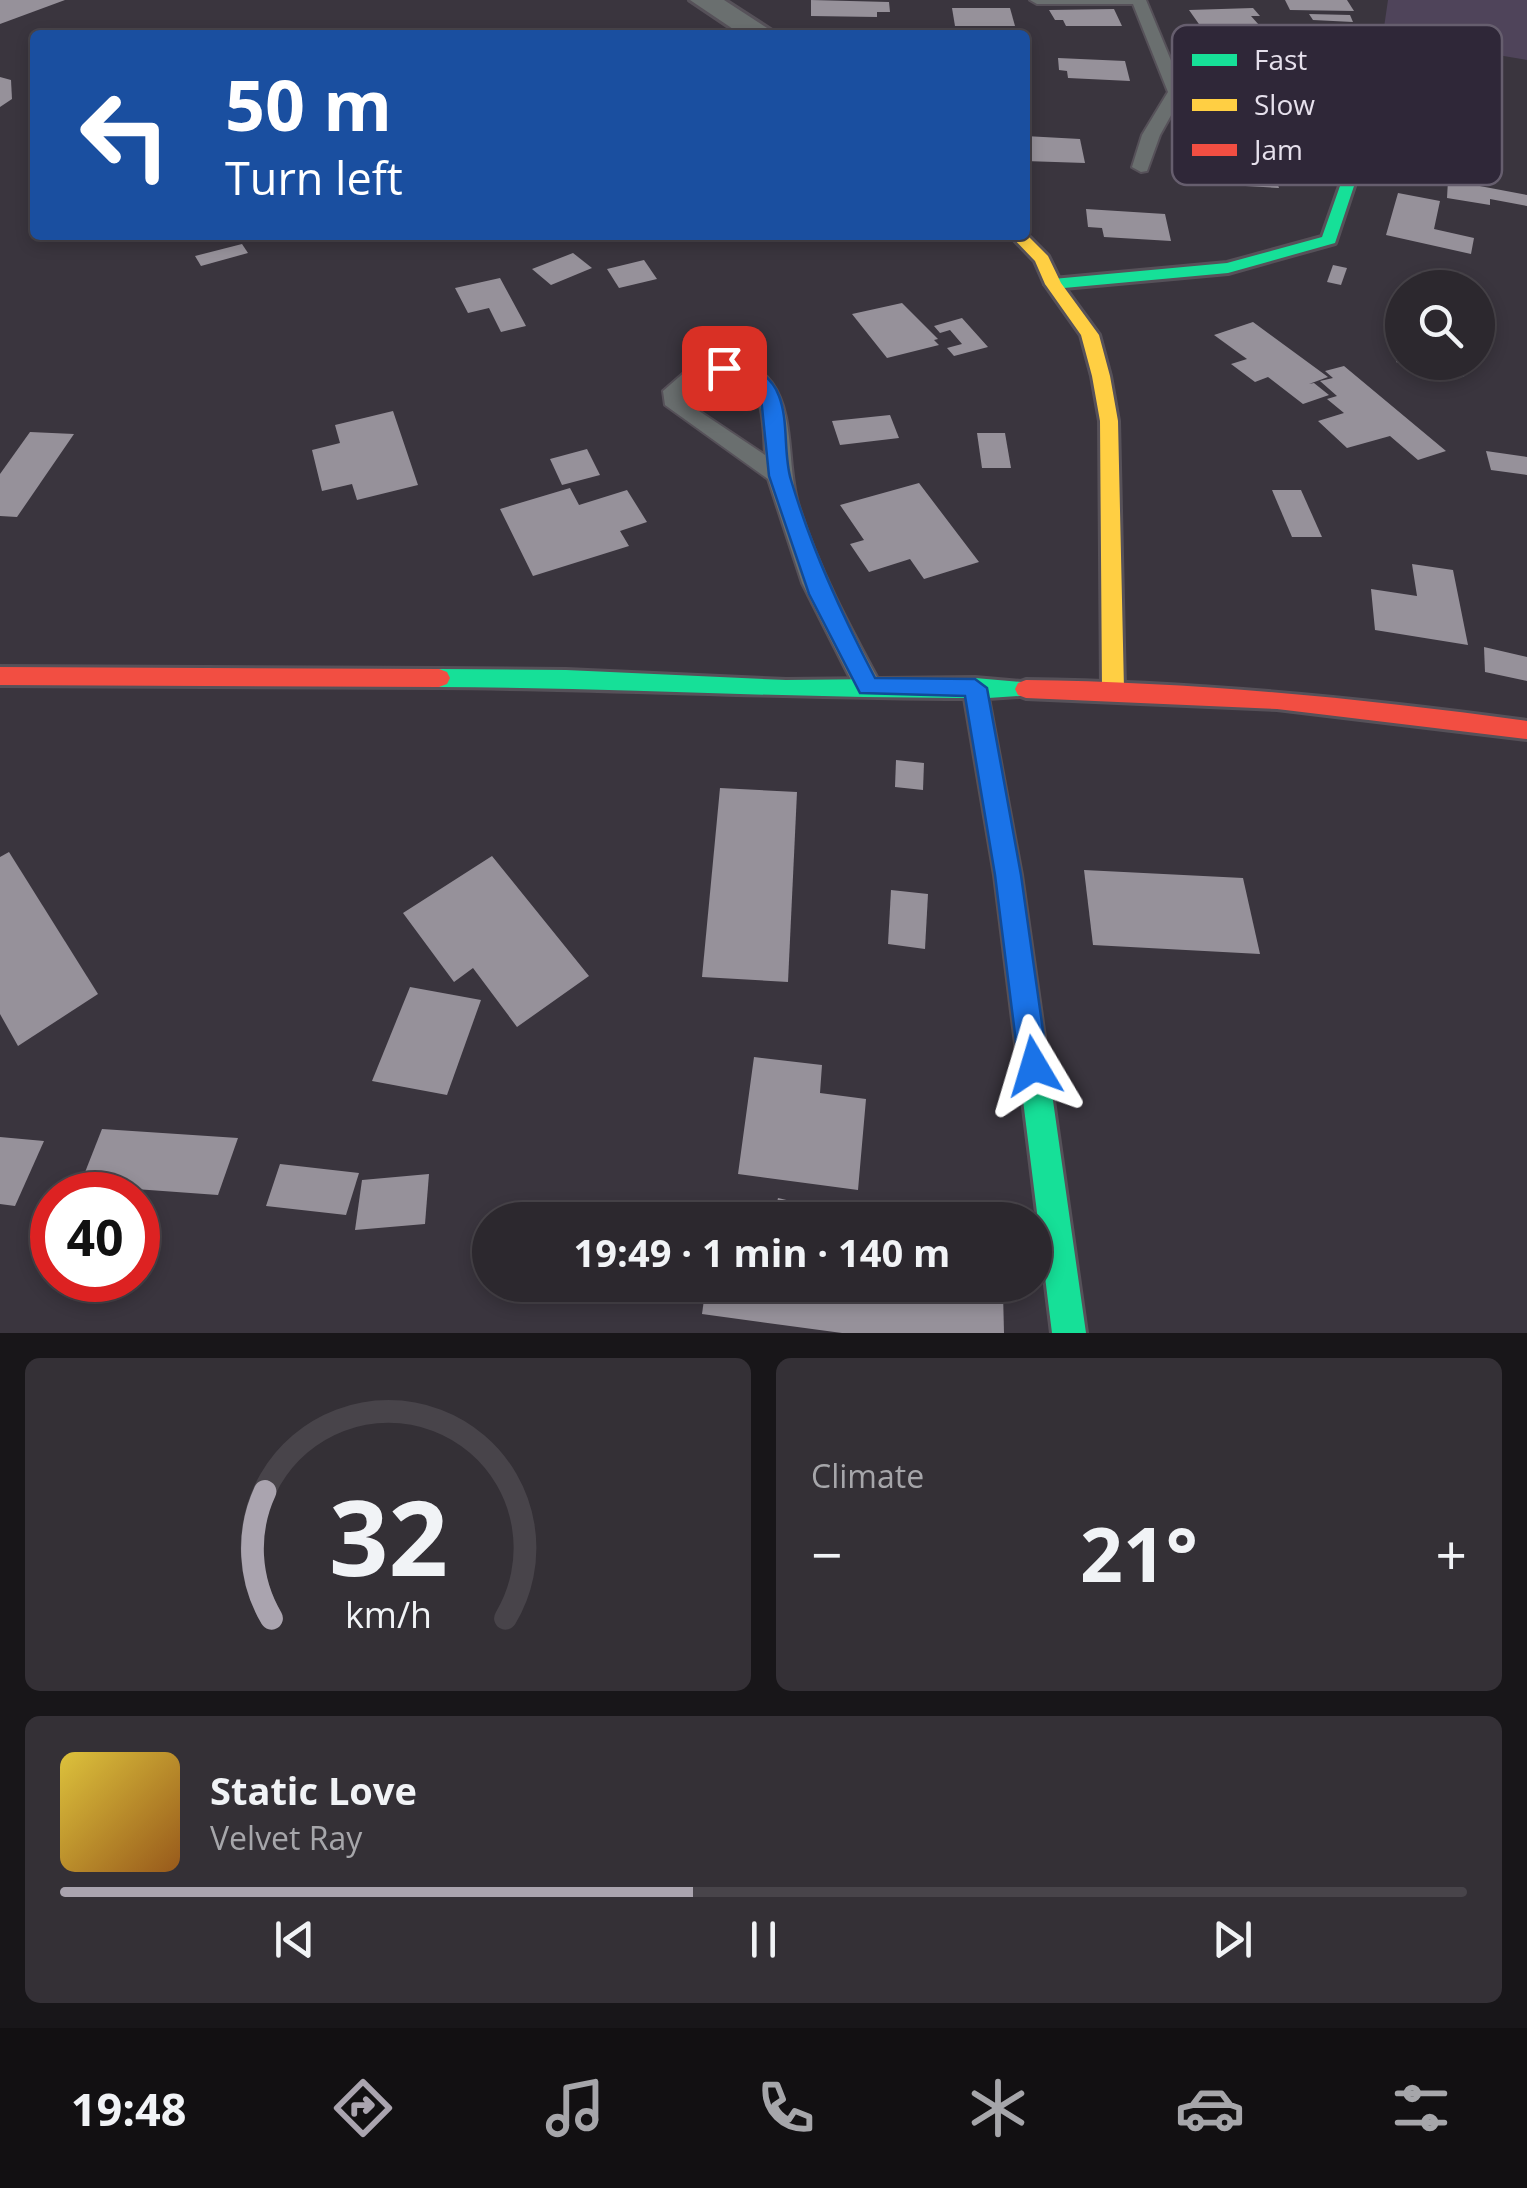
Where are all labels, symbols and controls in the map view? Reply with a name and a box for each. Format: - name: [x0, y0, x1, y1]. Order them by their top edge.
- legend: [1172, 25, 1502, 185]
- text: Fast: [1254, 40, 1307, 78]
- text: 50 m: [225, 56, 392, 152]
- icon: left: [60, 70, 190, 200]
- text: Slow: [1254, 85, 1315, 123]
- text: Jam: [1251, 130, 1303, 168]
- text: Turn left: [225, 147, 403, 208]
- map controls: [1385, 270, 1495, 380]
- button: search: [1385, 270, 1495, 380]
- pin: [682, 326, 767, 411]
- icon: arrive: [697, 341, 752, 396]
- position arrow: [982, 1014, 1086, 1118]
- speed limit sign: 40: [30, 1172, 160, 1302]
- text: 19:49 · 1 min · 140 m: [574, 1226, 950, 1278]
- text: Climate: [811, 1454, 924, 1497]
- text: 32: [329, 1465, 447, 1606]
- text: 21°: [1080, 1502, 1198, 1604]
- text: −: [811, 1516, 842, 1591]
- text: +: [1436, 1516, 1467, 1591]
- text: km/h: [345, 1590, 431, 1638]
- text: Static Love: [210, 1764, 417, 1816]
- text: Velvet Ray: [210, 1816, 362, 1859]
- icon: previous: [267, 1912, 322, 1967]
- icon: pause: [736, 1912, 791, 1967]
- icon: next: [1205, 1912, 1260, 1967]
- icon: directions: [328, 2073, 398, 2143]
- icon: music: [540, 2073, 610, 2143]
- icon: phone: [751, 2073, 821, 2143]
- icon: climate: [963, 2073, 1033, 2143]
- icon: car: [1175, 2073, 1245, 2143]
- icon: filters: [1386, 2073, 1456, 2143]
- text: 19:48: [71, 2078, 187, 2139]

